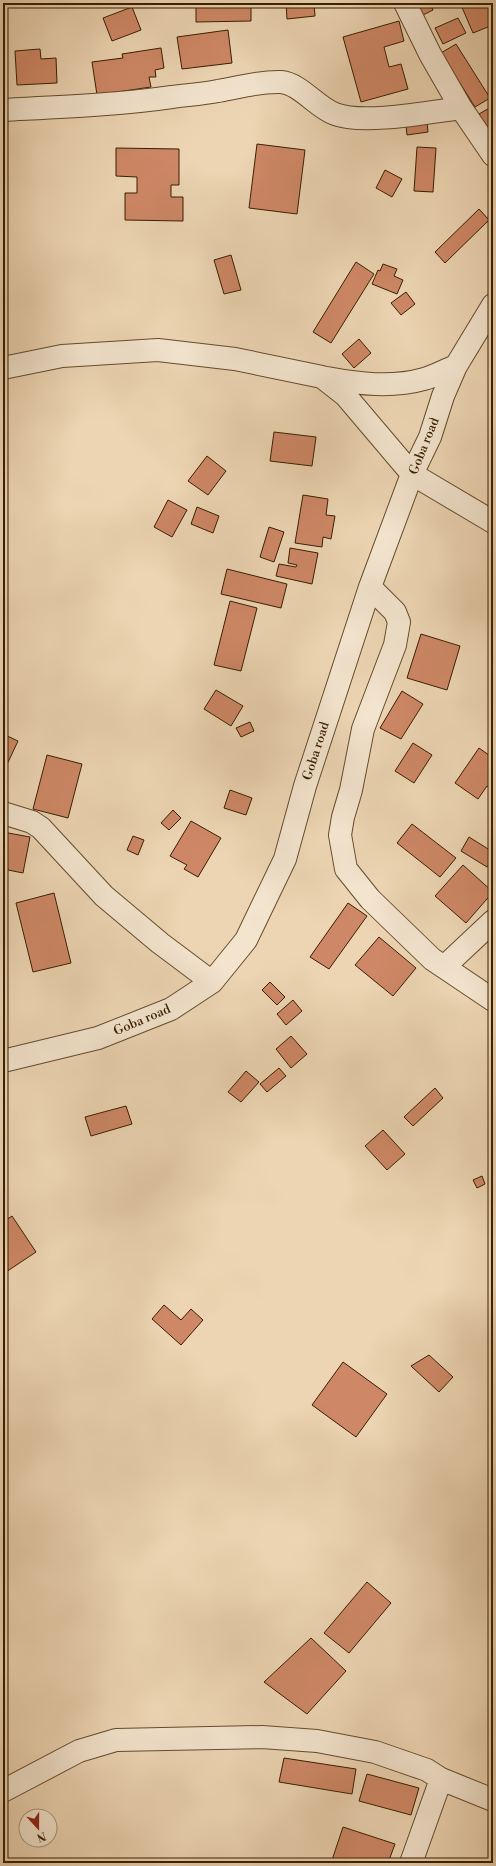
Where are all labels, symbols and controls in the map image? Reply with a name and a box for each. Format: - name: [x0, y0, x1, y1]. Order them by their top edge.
- street label: Goba road: [405, 414, 443, 477]
- street label: Goba road: [299, 719, 333, 782]
- street label: Goba road: [111, 1001, 173, 1039]
- north arrow: [18, 1808, 58, 1848]
- text: N: [34, 1828, 48, 1845]

